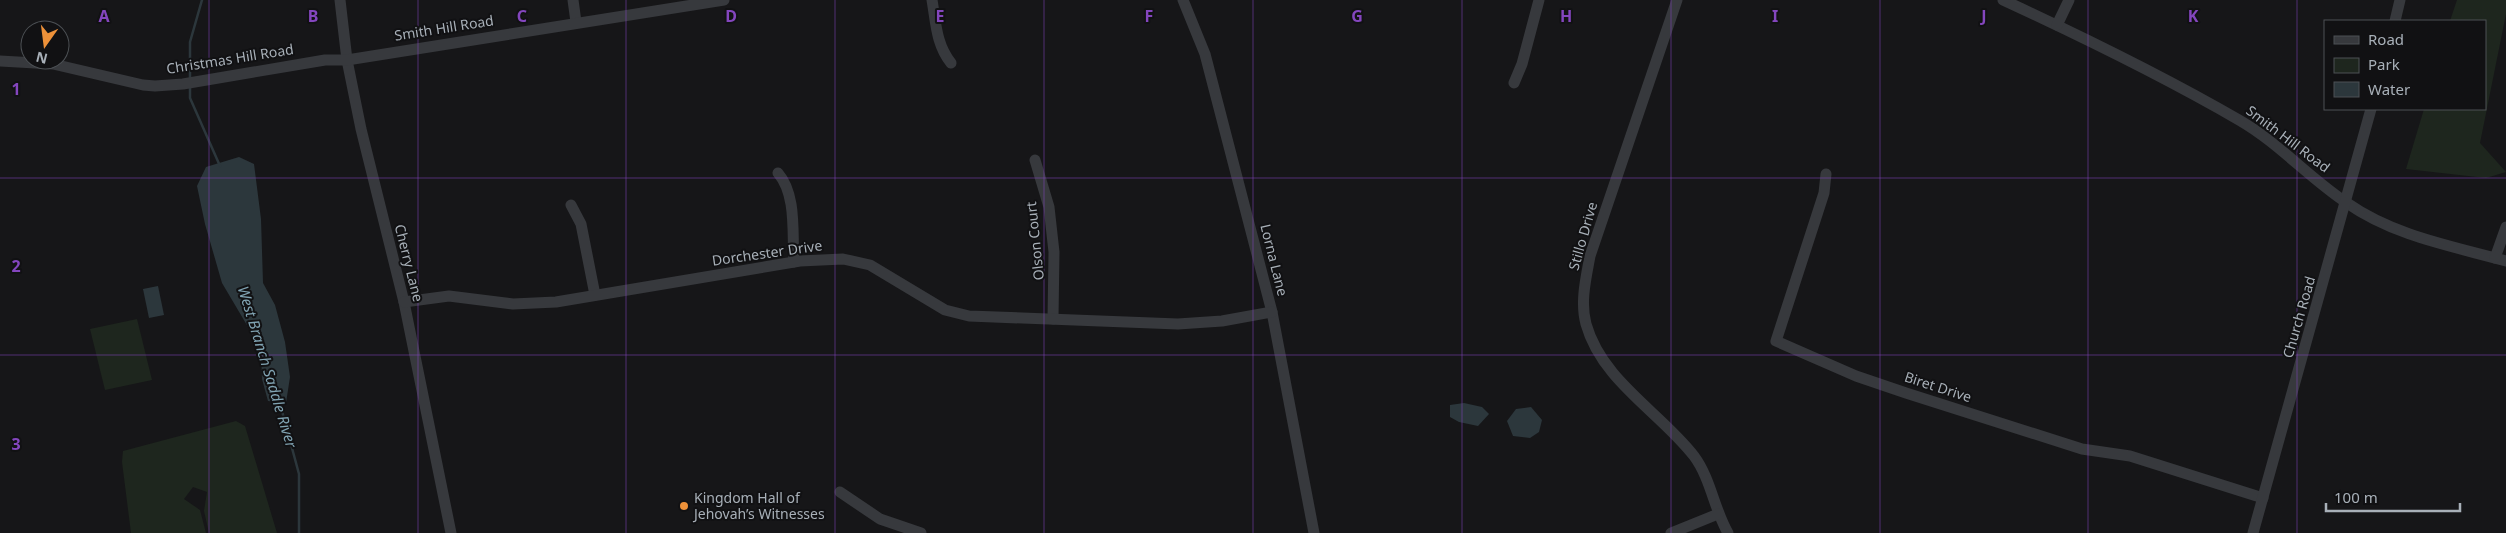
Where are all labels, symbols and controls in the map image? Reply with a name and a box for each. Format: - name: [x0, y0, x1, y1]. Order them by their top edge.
- text: A: [98, 5, 110, 27]
- text: B: [308, 5, 318, 27]
- text: C: [517, 5, 527, 27]
- text: D: [725, 5, 737, 27]
- text: E: [936, 5, 945, 27]
- text: F: [1145, 5, 1153, 27]
- text: G: [1351, 5, 1363, 27]
- text: H: [1560, 5, 1572, 27]
- text: I: [1772, 5, 1778, 27]
- text: J: [1979, 5, 1987, 27]
- text: K: [2188, 5, 2199, 27]
- street label: Smith Hill Road: [393, 10, 495, 45]
- north arrow: [20, 20, 70, 70]
- legend: [2324, 20, 2486, 110]
- text: Road: [2368, 29, 2404, 49]
- street label: Christmas Hill Road: [165, 39, 295, 78]
- text: N: [34, 48, 50, 69]
- text: Park: [2368, 54, 2400, 74]
- text: 1: [11, 78, 21, 100]
- text: Water: [2368, 79, 2410, 99]
- street label: Smith Hill Road: [2243, 101, 2334, 176]
- street label: Stillo Drive: [1564, 199, 1601, 272]
- street label: Olson Court: [1021, 201, 1048, 281]
- street label: Cherry Lane: [391, 222, 428, 304]
- street label: Lorna Lane: [1256, 222, 1293, 298]
- street label: Dorchester Drive: [711, 235, 823, 270]
- text: 2: [11, 255, 21, 277]
- street label: Church Road: [2278, 274, 2319, 360]
- water label: West Branch Saddle River: [234, 283, 302, 451]
- street label: Biret Drive: [1902, 367, 1974, 406]
- text: 3: [11, 433, 21, 455]
- scale bar: [2326, 480, 2460, 512]
- text: 100 m: [2334, 487, 2378, 507]
- place label: Kingdom Hall of Jehovah’s Witnesses: [692, 488, 825, 523]
- marker: Kingdom Hall of Jehovah’s Witnesses: [678, 500, 690, 512]

